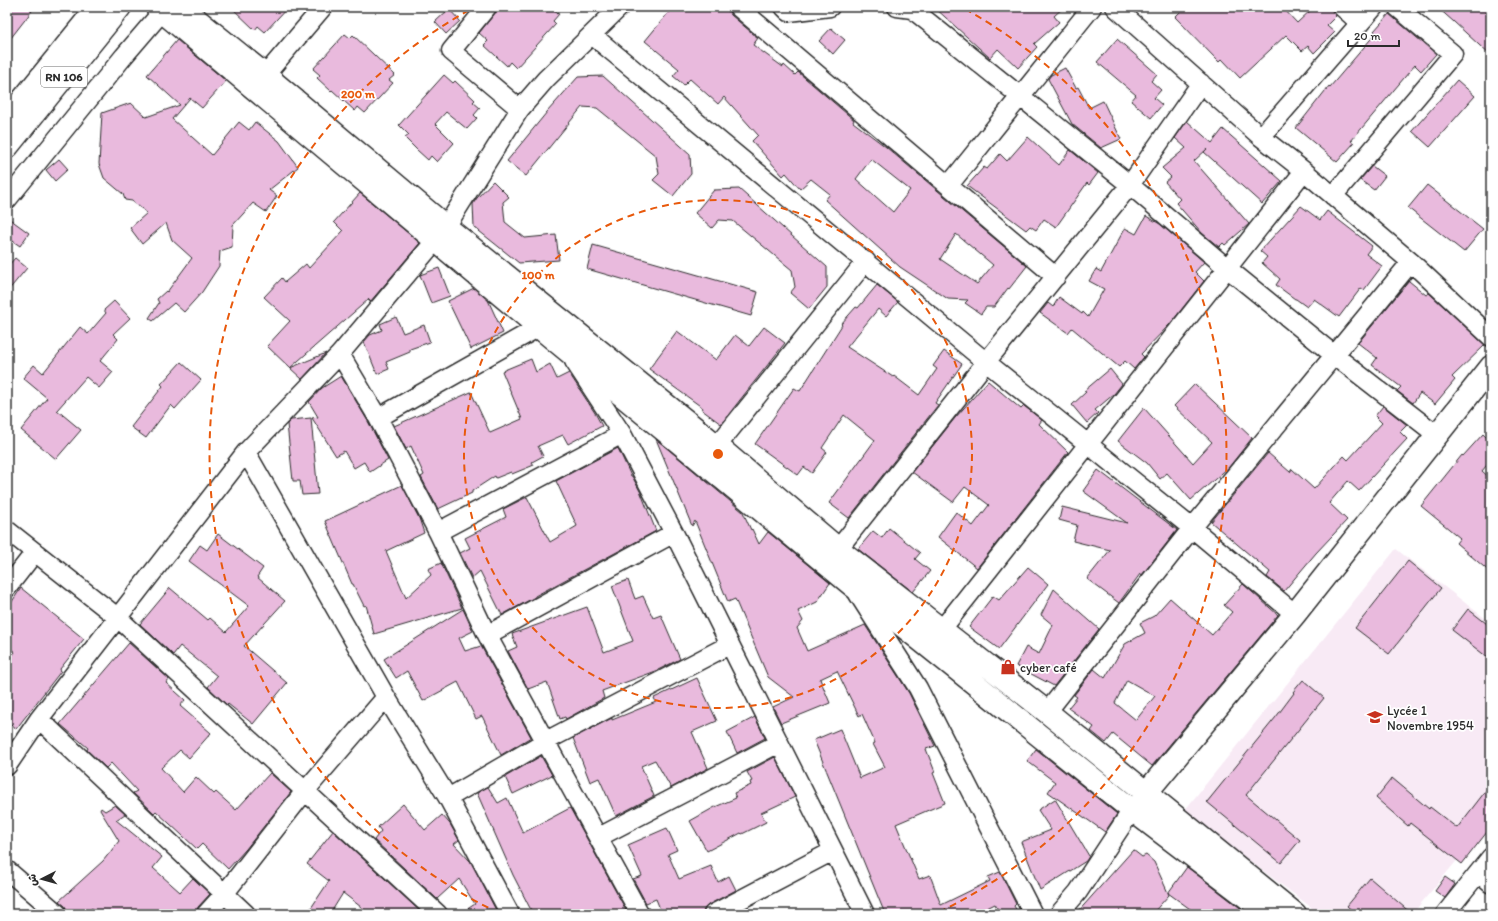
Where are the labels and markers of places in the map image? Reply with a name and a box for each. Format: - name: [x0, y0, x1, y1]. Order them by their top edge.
- centre of rings: [711, 447, 725, 461]
- shop icon: cyber café: [999, 658, 1017, 676]
- place label: cyber café: [1020, 660, 1077, 675]
- place label: Lycée 1 Novembre 1954: [1387, 703, 1474, 733]
- school or university icon: Lycée 1 Novembre 1954: [1366, 708, 1384, 726]

